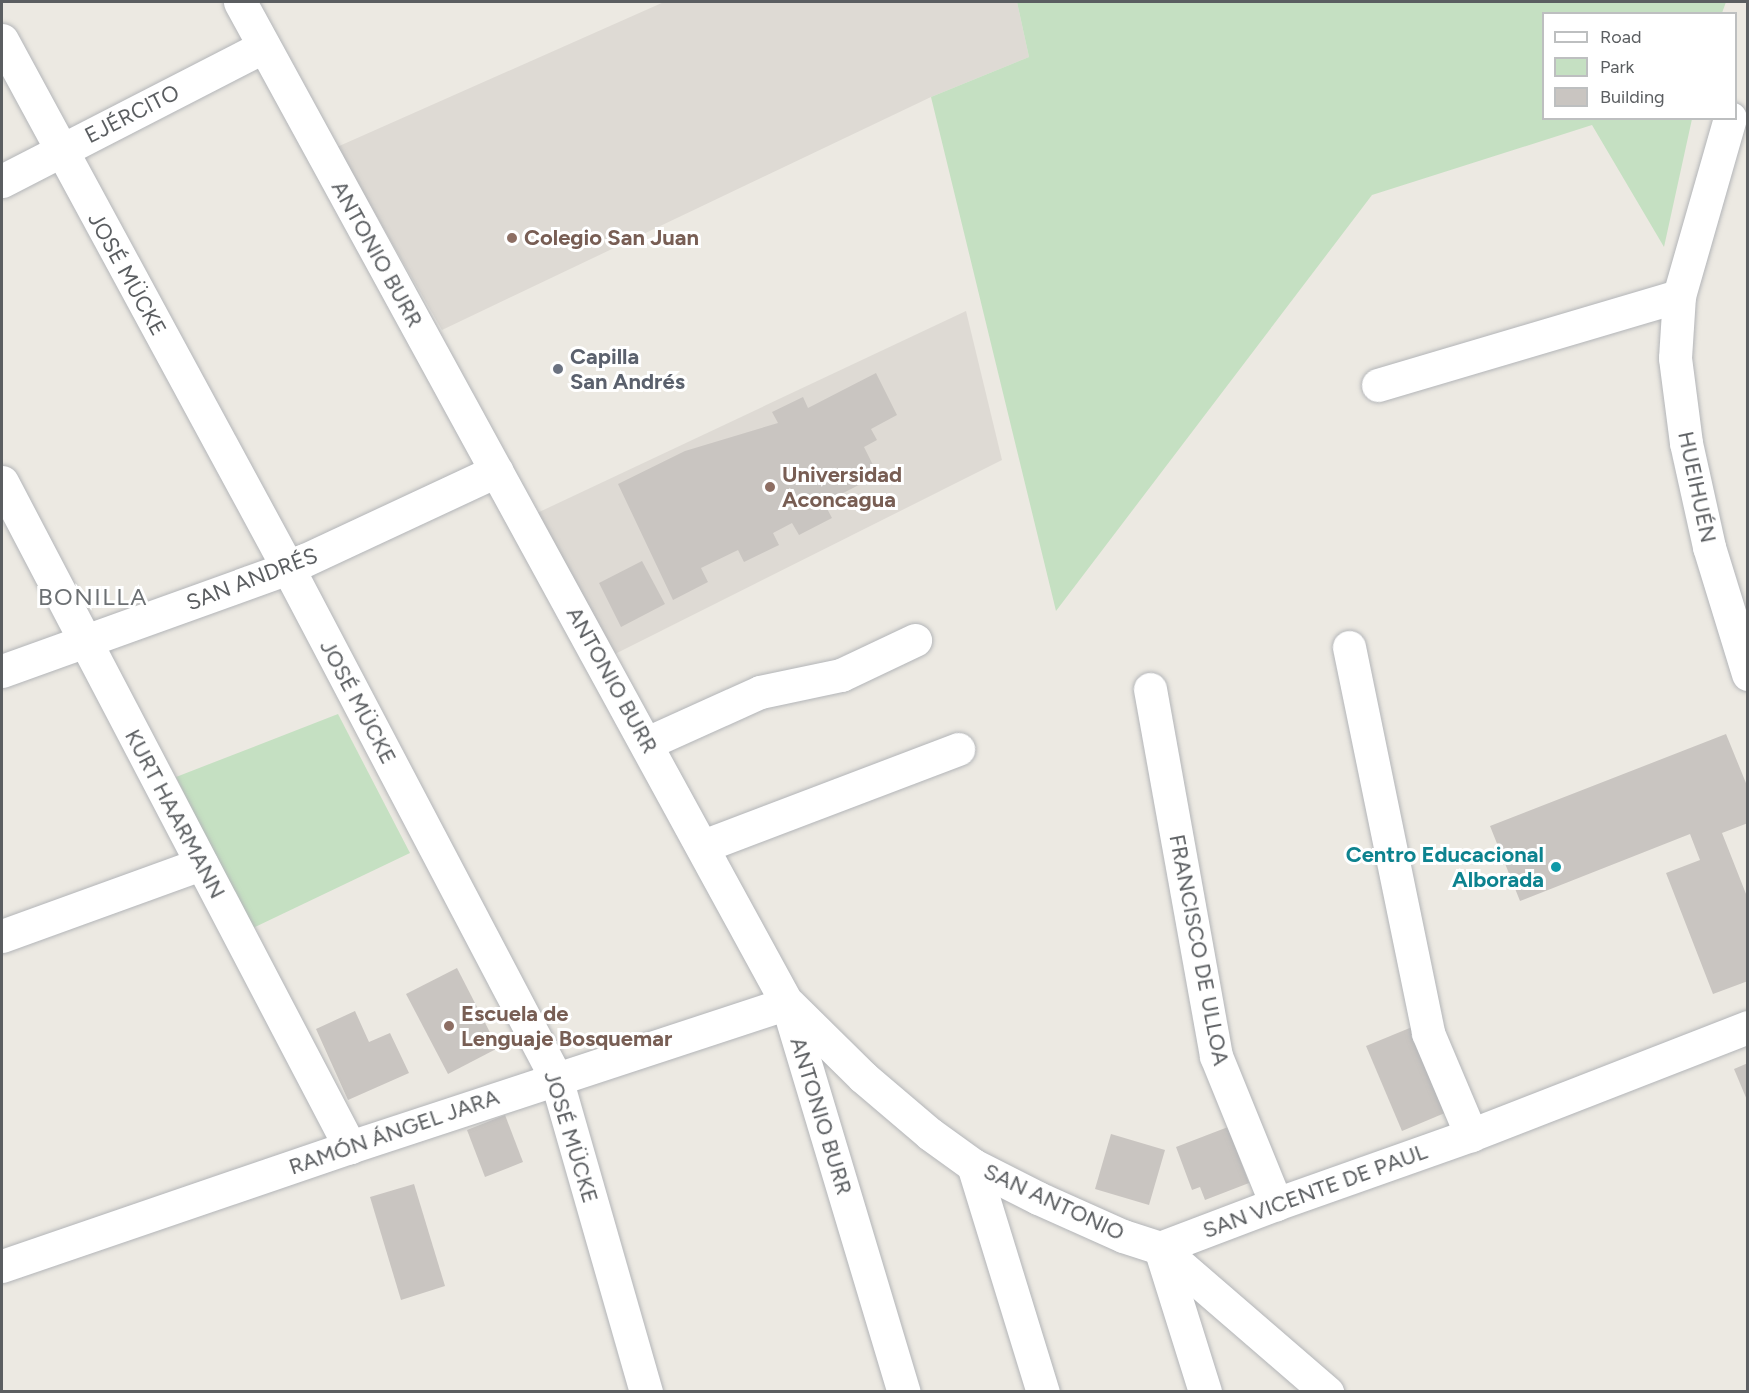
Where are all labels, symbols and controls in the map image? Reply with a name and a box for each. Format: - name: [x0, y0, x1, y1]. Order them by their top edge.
- legend: [1542, 12, 1737, 120]
- text: Road: [1600, 26, 1641, 48]
- text: Park: [1600, 56, 1634, 78]
- street label: EJÉRCITO: [80, 79, 184, 149]
- text: Building: [1600, 86, 1665, 108]
- street label: ANTONIO BURR: [326, 176, 428, 332]
- street label: JOSÉ MÜCKE: [82, 208, 172, 340]
- place label: Colegio San Juan: [524, 225, 699, 251]
- marker: Colegio San Juan: [505, 231, 519, 245]
- place label: Capilla San Andrés: [570, 343, 685, 394]
- marker: Capilla San Andrés: [551, 362, 565, 376]
- street label: HUEIHUÉN: [1672, 429, 1722, 545]
- place label: Universidad Aconcagua: [782, 461, 902, 512]
- marker: Universidad Aconcagua: [763, 480, 777, 494]
- street label: SAN ANDRÉS: [183, 542, 321, 616]
- district label: BONILLA: [38, 583, 148, 611]
- street label: ANTONIO BURR: [561, 602, 663, 758]
- street label: JOSÉ MÜCKE: [314, 635, 402, 769]
- street label: KURT HAARMANN: [119, 725, 231, 903]
- street label: FRANCISCO DE ULLOA: [1164, 832, 1234, 1068]
- place label: Centro Educacional Alborada: [1346, 841, 1544, 892]
- marker: Centro Educacional Alborada: [1549, 860, 1563, 874]
- place label: Escuela de Lenguaje Bosquemar: [461, 1000, 672, 1052]
- marker: Escuela de Lenguaje Bosquemar: [442, 1019, 456, 1033]
- street label: ANTONIO BURR: [785, 1034, 857, 1198]
- street label: JOSÉ MÜCKE: [538, 1068, 604, 1206]
- street label: RAMÓN ÁNGEL JARA: [286, 1084, 502, 1180]
- street label: SAN VICENTE DE PAUL: [1199, 1138, 1431, 1244]
- street label: SAN ANTONIO: [980, 1158, 1128, 1246]

